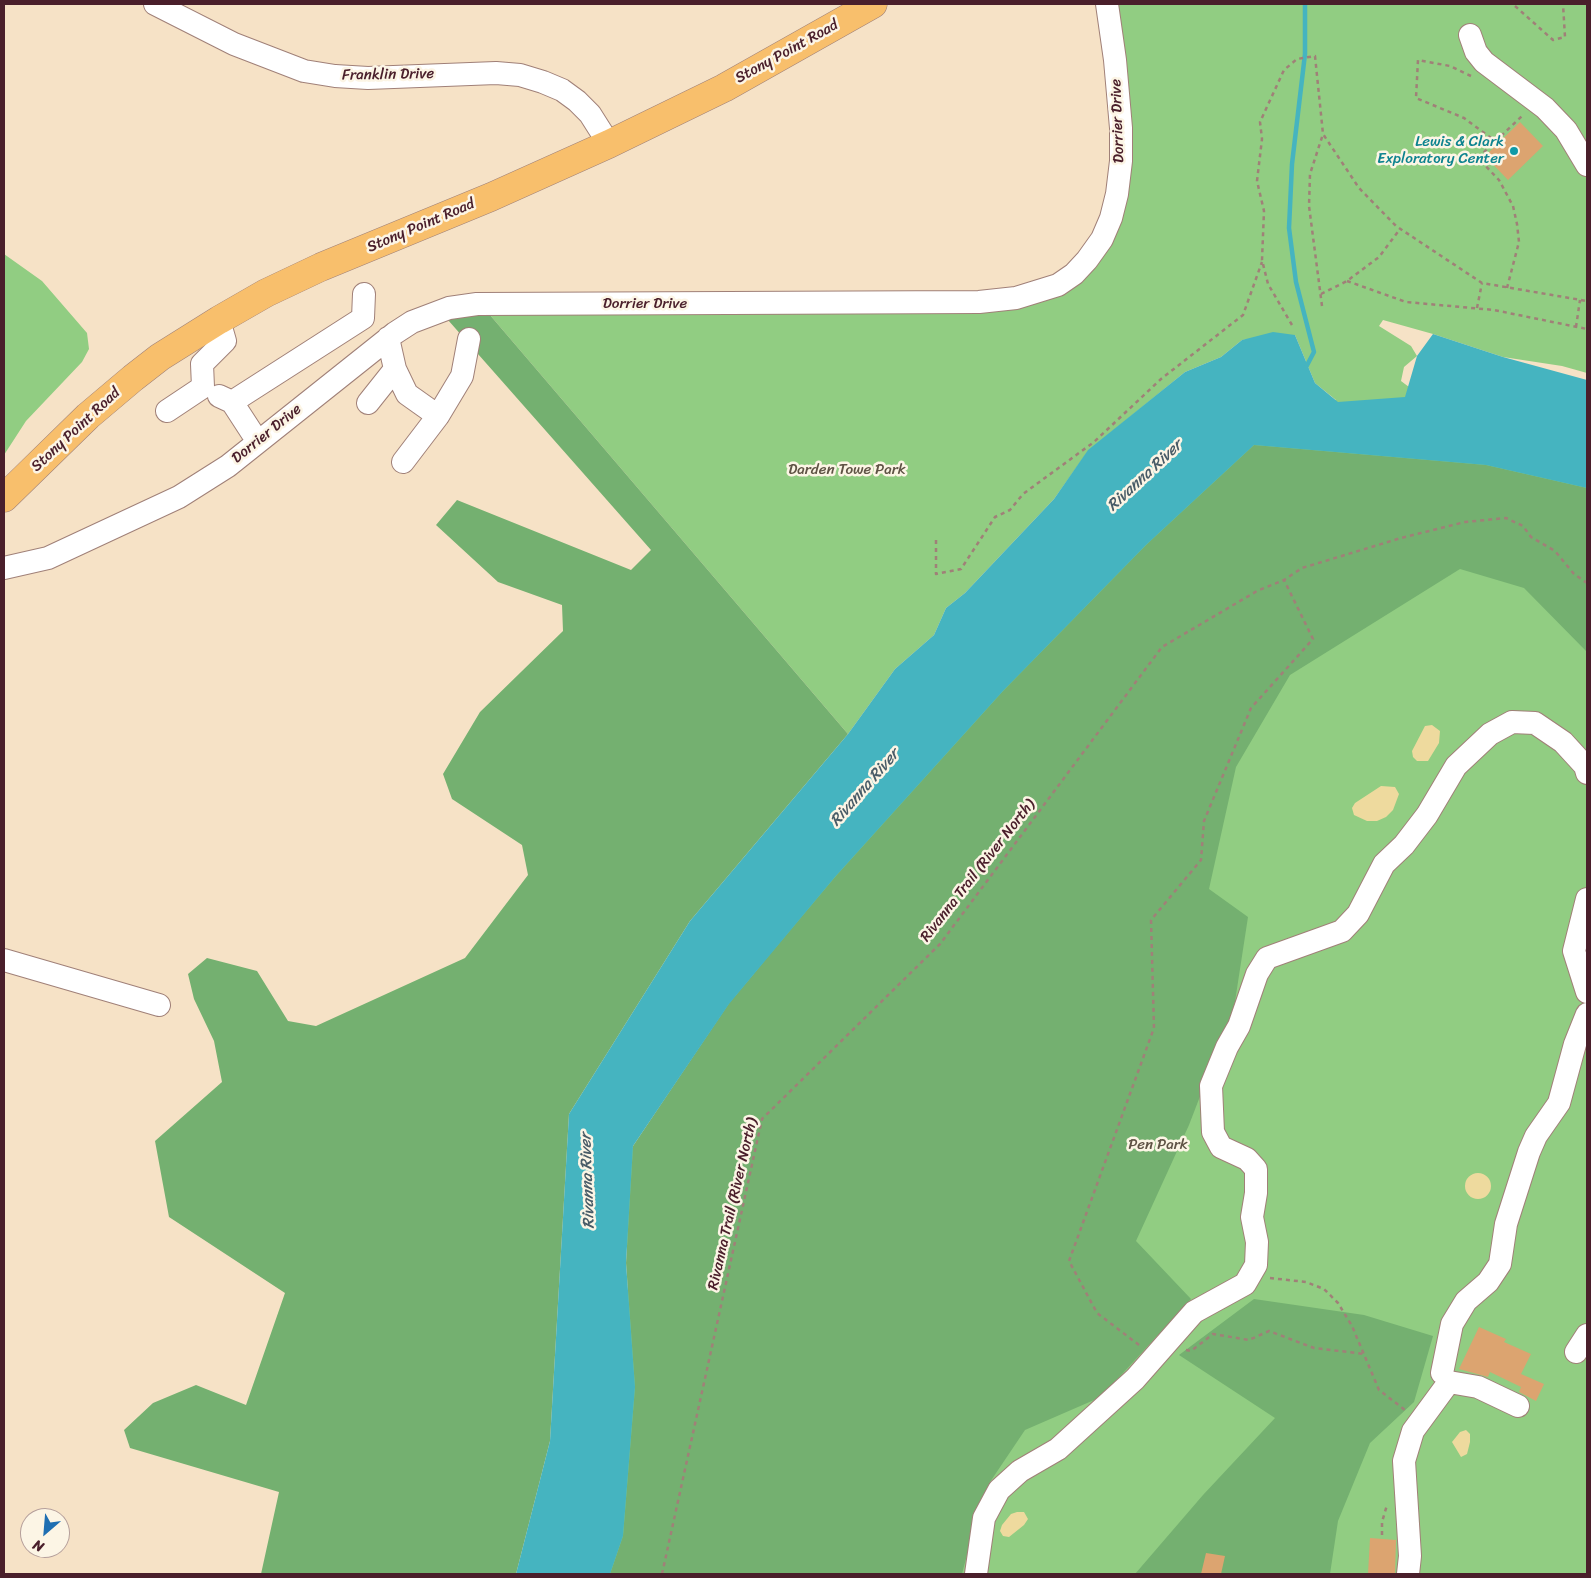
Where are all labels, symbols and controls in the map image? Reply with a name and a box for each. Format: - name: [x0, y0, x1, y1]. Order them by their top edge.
- street label: Stony Point Road: [732, 16, 842, 88]
- street label: Franklin Drive: [342, 65, 434, 85]
- street label: Dorrier Drive: [1108, 79, 1128, 163]
- place label: Lewis & Clark Exploratory Center: [1377, 133, 1504, 168]
- marker: Lewis & Clark Exploratory Center: [1508, 145, 1520, 157]
- street label: Stony Point Road: [365, 195, 477, 257]
- street label: Dorrier Drive: [603, 295, 687, 313]
- street label: Stony Point Road: [28, 384, 124, 476]
- street label: Dorrier Drive: [229, 400, 305, 468]
- water label: Rivanna River: [1104, 436, 1186, 516]
- park label: Darden Towe Park: [788, 461, 906, 479]
- water label: Rivanna River: [826, 746, 904, 830]
- street label: Rivanna Trail (River North): [917, 796, 1039, 946]
- street label: Rivanna Trail (River North): [704, 1116, 762, 1292]
- water label: Rivanna River: [577, 1133, 599, 1229]
- park label: Pen Park: [1128, 1136, 1188, 1154]
- north arrow: [20, 1508, 70, 1558]
- text: N: [28, 1533, 48, 1559]

